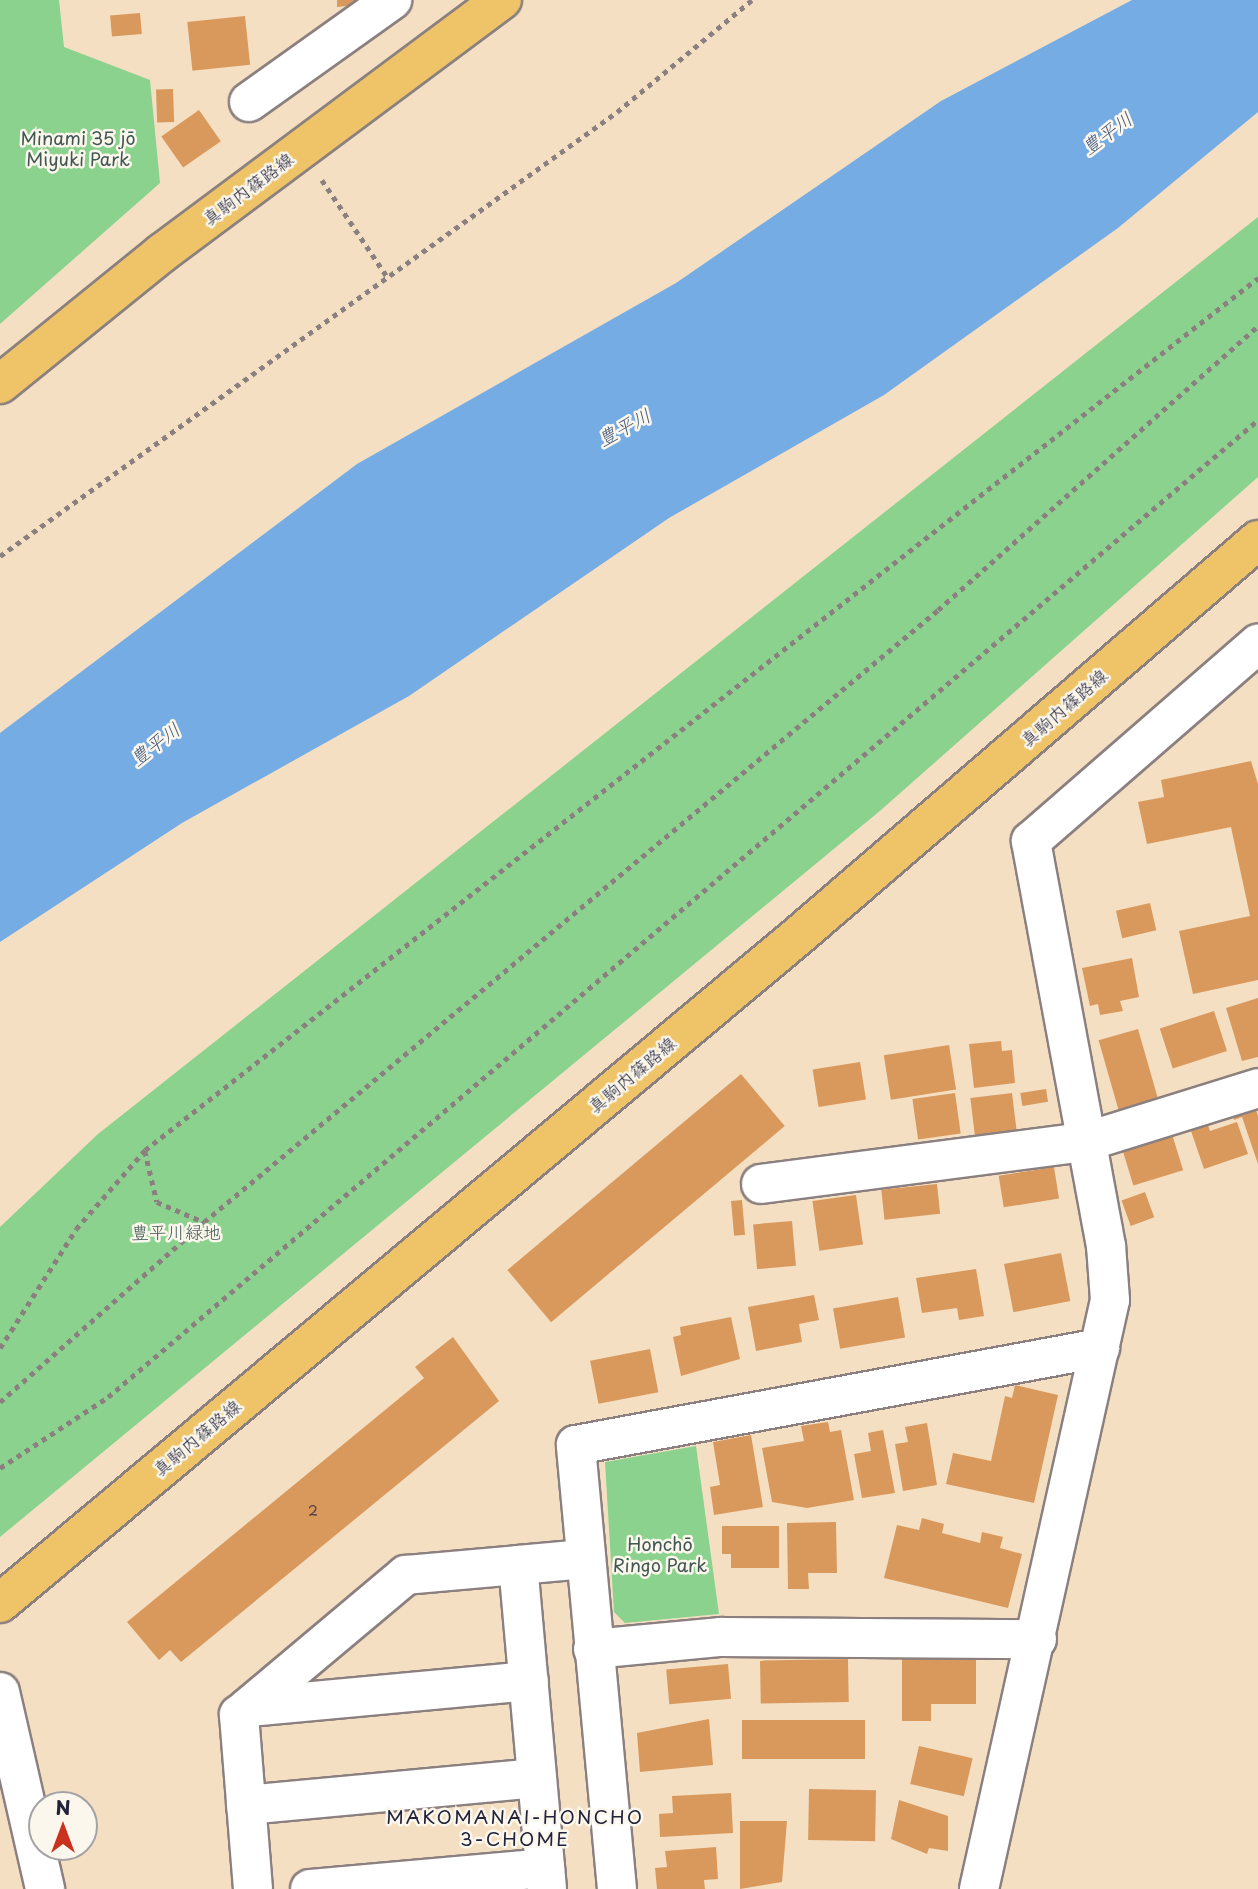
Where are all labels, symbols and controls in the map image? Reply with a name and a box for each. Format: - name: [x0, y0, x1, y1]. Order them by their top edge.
- water label: 豊平川: [1077, 107, 1137, 159]
- park label: Minami 35 jō Miyuki Park: [20, 128, 136, 170]
- street label: 真駒内篠路線: [198, 148, 298, 230]
- water label: 豊平川: [593, 404, 655, 450]
- street label: 真駒内篠路線: [1016, 664, 1112, 752]
- water label: 豊平川: [125, 718, 185, 770]
- street label: 真駒内篠路線: [584, 1032, 680, 1118]
- park label: 豊平川緑地: [131, 1221, 221, 1243]
- street label: 真駒内篠路線: [149, 1395, 245, 1481]
- house number: 2: [308, 1503, 318, 1519]
- park label: Honchō Ringo Park: [613, 1534, 707, 1576]
- north arrow: [28, 1791, 98, 1861]
- text: N: [55, 1793, 71, 1821]
- district label: MAKOMANAI-HONCHO 3-CHOME: [388, 1806, 642, 1850]

